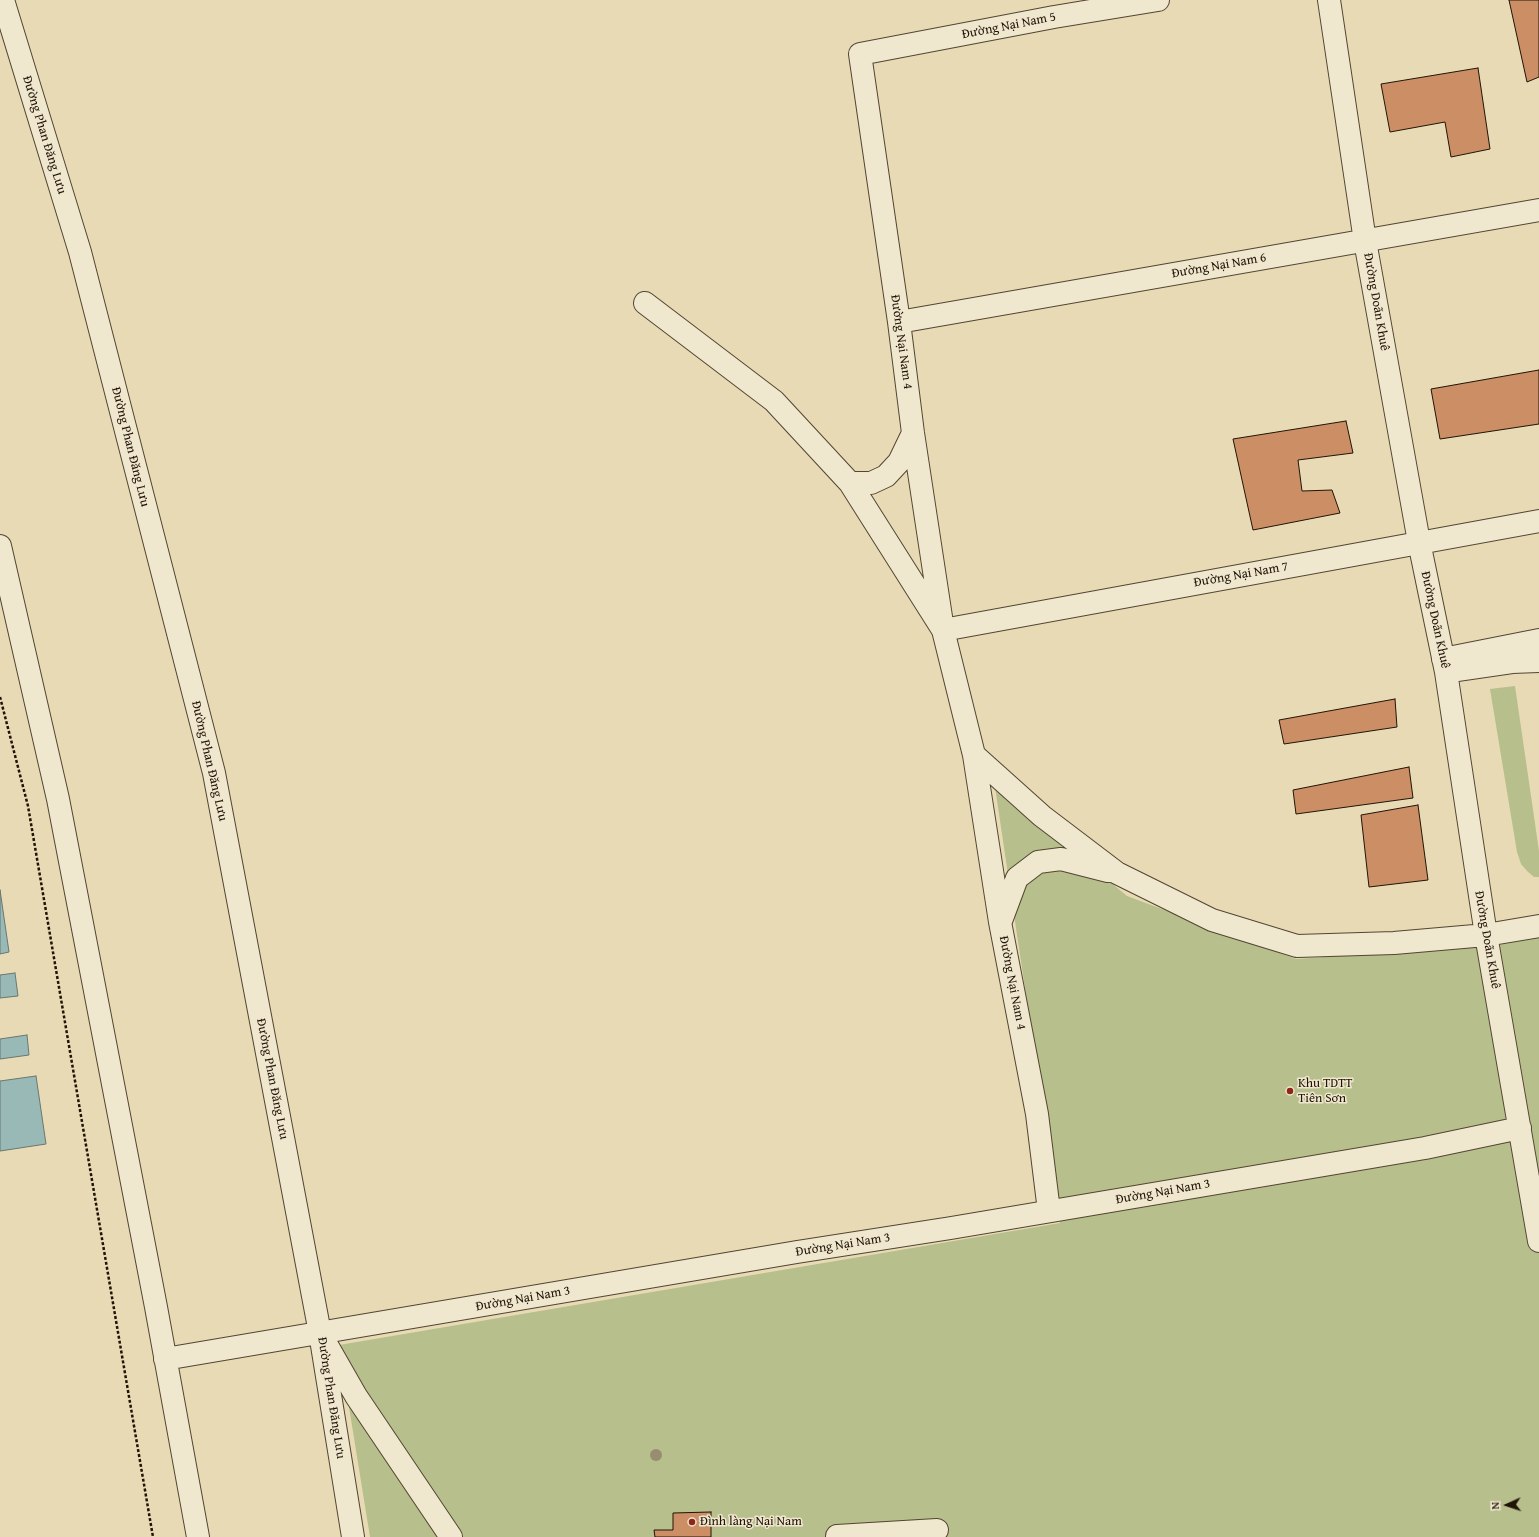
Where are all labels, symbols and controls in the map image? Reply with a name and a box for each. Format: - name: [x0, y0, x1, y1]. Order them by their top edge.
- street label: Đường Nại Nam 5: [961, 9, 1057, 43]
- street label: Đường Phan Đăng Lưu: [19, 74, 69, 196]
- street label: Đường Nại Nam 6: [1171, 250, 1267, 282]
- street label: Đường Doãn Khuê: [1360, 252, 1392, 352]
- street label: Đường Nại Nam 4: [887, 294, 915, 390]
- street label: Đường Phan Đăng Lưu: [108, 386, 152, 508]
- street label: Đường Nại Nam 7: [1193, 559, 1289, 591]
- street label: Đường Doãn Khuê: [1417, 570, 1453, 670]
- street label: Đường Phan Đăng Lưu: [188, 699, 230, 823]
- street label: Đường Doãn Khuê: [1471, 890, 1503, 990]
- street label: Đường Nại Nam 4: [995, 935, 1029, 1031]
- street label: Đường Phan Đăng Lưu: [253, 1017, 291, 1141]
- place label: Khu TDTT Tiên Sơn: [1298, 1076, 1353, 1107]
- marker: Khu TDTT Tiên Sơn: [1285, 1086, 1295, 1096]
- street label: Đường Nại Nam 3: [1115, 1176, 1211, 1208]
- street label: Đường Nại Nam 3: [795, 1230, 891, 1260]
- street label: Đường Nại Nam 3: [475, 1283, 571, 1315]
- street label: Đường Phan Đăng Lưu: [314, 1336, 348, 1460]
- north arrow: [1487, 1485, 1527, 1525]
- text: N: [1487, 1502, 1503, 1510]
- place label: Đình làng Nại Nam: [700, 1514, 802, 1530]
- marker: Đình làng Nại Nam: [687, 1517, 697, 1527]

